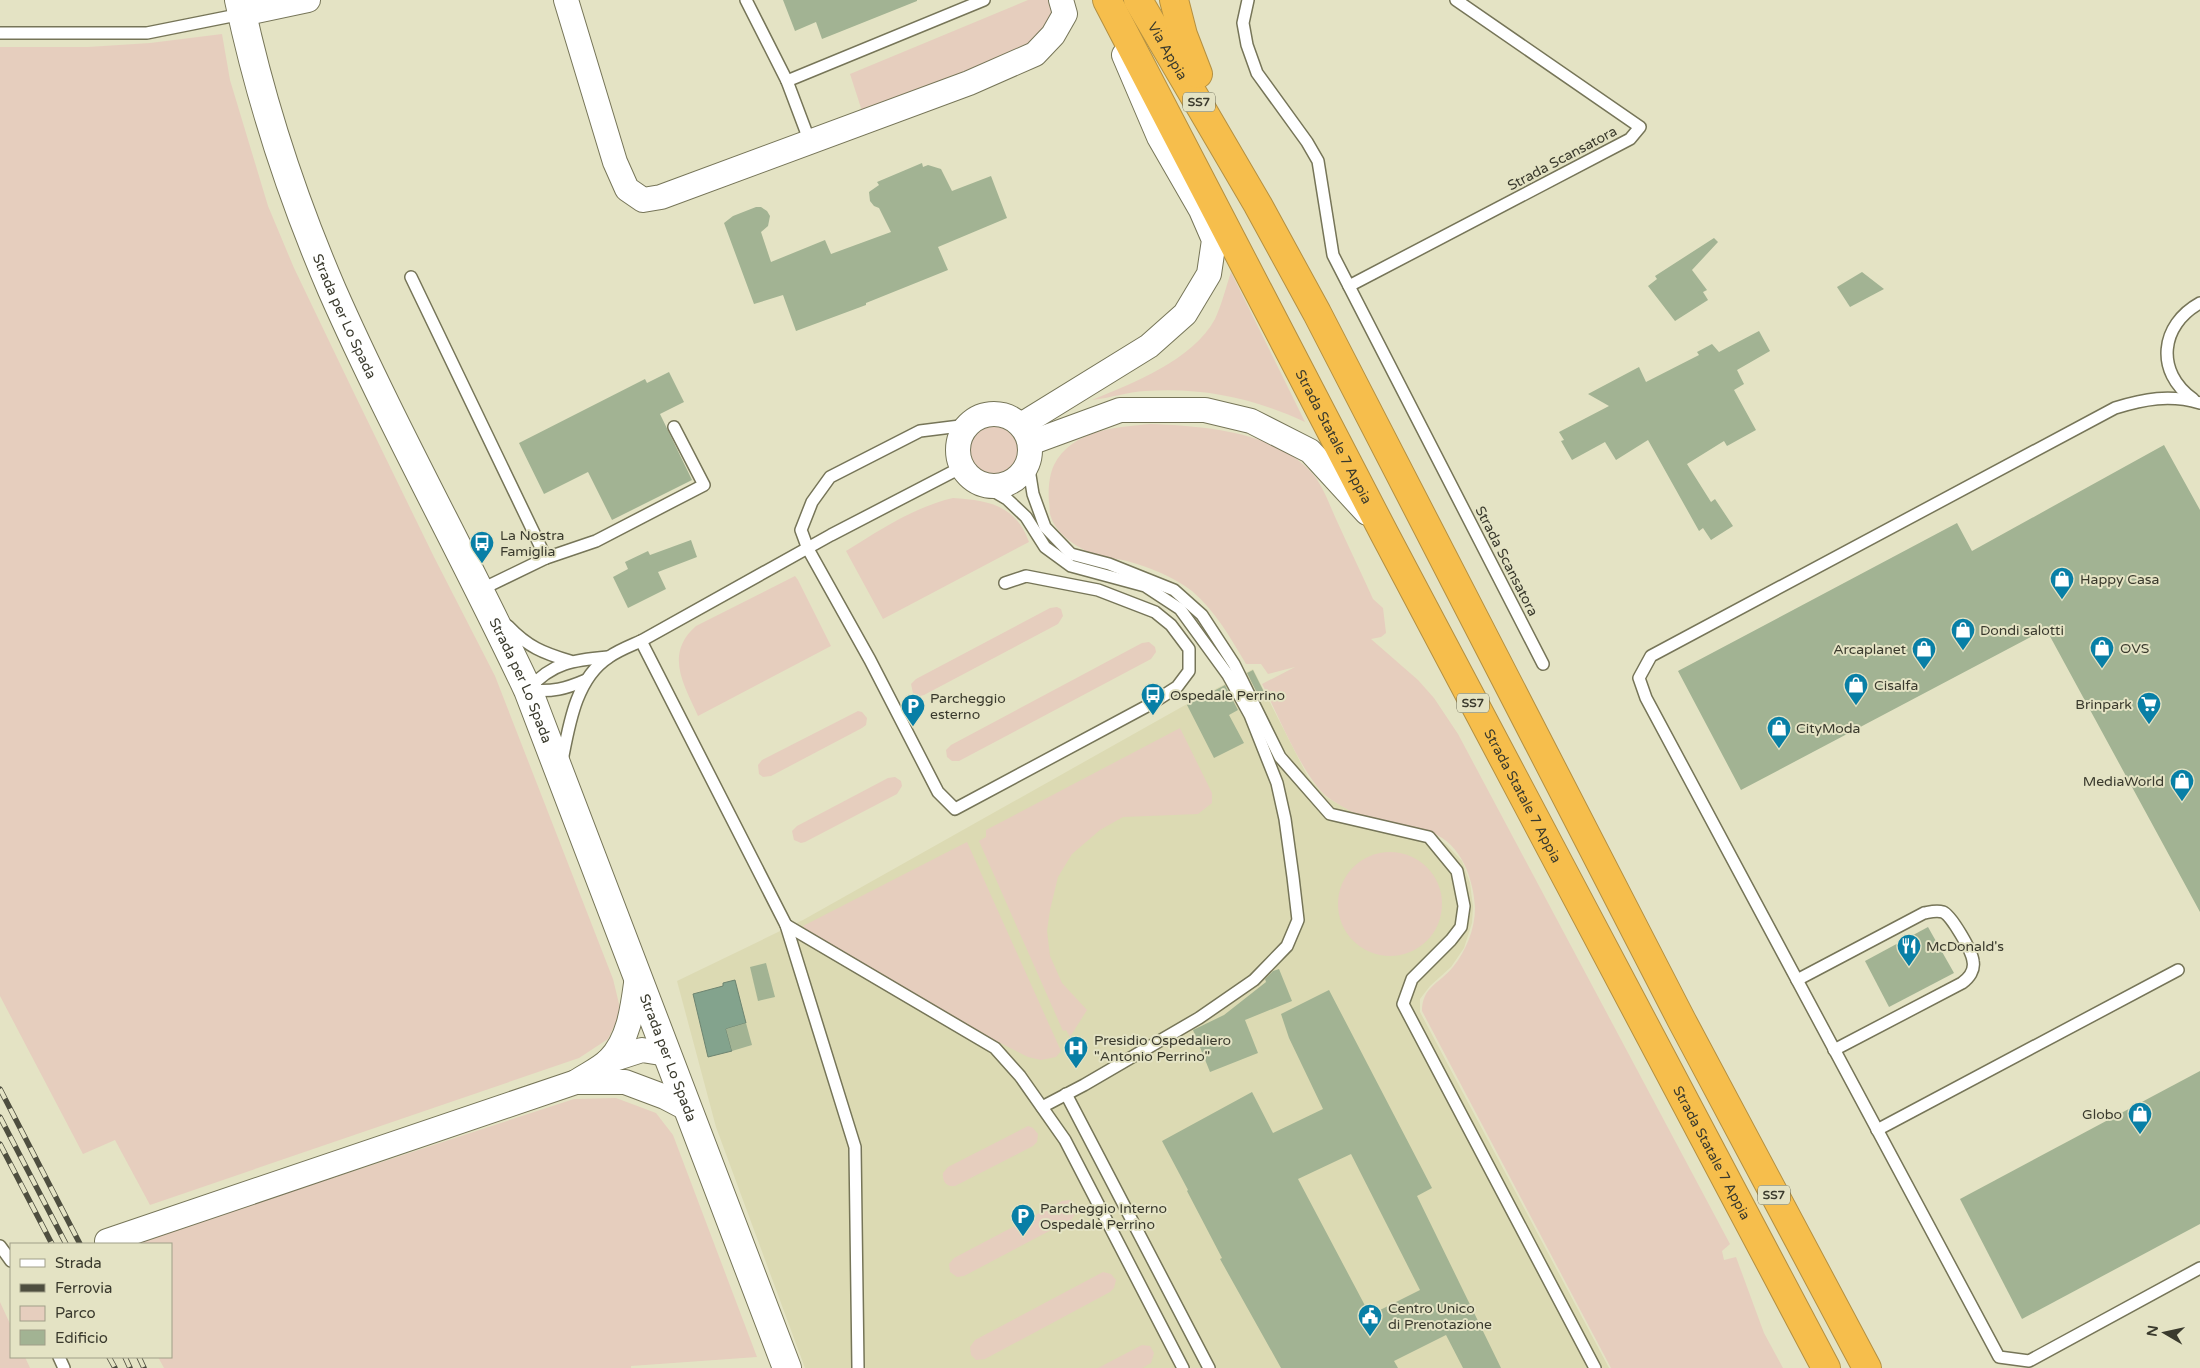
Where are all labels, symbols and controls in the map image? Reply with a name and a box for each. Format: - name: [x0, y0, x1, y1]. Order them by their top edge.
- street label: Via Appia: [1144, 19, 1191, 83]
- road number: SS7: [1183, 92, 1215, 111]
- street label: Strada Scansatora: [1505, 123, 1620, 194]
- street label: Strada per Lo Spada: [309, 251, 380, 382]
- street label: Strada Statale 7 Appia: [1292, 367, 1375, 507]
- street label: Strada Scansatora: [1471, 503, 1542, 619]
- place label: La Nostra Famiglia: [500, 527, 564, 560]
- bus stop icon: La Nostra Famiglia: [469, 530, 495, 564]
- shop icon: Happy Casa: [2049, 566, 2075, 600]
- place label: Happy Casa: [2080, 571, 2159, 588]
- street label: Strada per Lo Spada: [485, 615, 556, 746]
- shop icon: Dondi salotti: [1950, 617, 1976, 651]
- place label: Dondi salotti: [1980, 622, 2064, 639]
- shop icon: OVS: [2089, 635, 2115, 669]
- shop icon: Arcaplanet: [1911, 636, 1937, 670]
- place label: OVS: [2120, 640, 2150, 657]
- place label: Arcaplanet: [1833, 641, 1907, 658]
- shop icon: Cisalfa: [1843, 672, 1869, 706]
- place label: Cisalfa: [1874, 677, 1918, 694]
- bus stop icon: Ospedale Perrino: [1140, 682, 1166, 716]
- place label: Ospedale Perrino: [1170, 687, 1285, 704]
- place label: Parcheggio esterno: [930, 690, 1006, 723]
- supermarket icon: Brinpark: [2136, 691, 2162, 725]
- parking icon: Parcheggio esterno: [900, 693, 926, 727]
- road number: SS7: [1457, 694, 1489, 712]
- place label: Brinpark: [2075, 696, 2132, 713]
- shop icon: CityModa: [1766, 715, 1792, 749]
- place label: CityModa: [1796, 720, 1860, 737]
- street label: Strada Statale 7 Appia: [1480, 726, 1565, 866]
- shop icon: MediaWorld: [2169, 768, 2195, 802]
- place label: MediaWorld: [2083, 773, 2164, 790]
- restaurant icon: McDonald's: [1896, 933, 1922, 967]
- place label: McDonald's: [1926, 938, 2004, 955]
- street label: Strada per Lo Spada: [636, 992, 700, 1124]
- place label: Presidio Ospedaliero "Antonio Perrino": [1094, 1032, 1231, 1065]
- hospital icon: Presidio Ospedaliero "Antonio Perrino": [1063, 1035, 1089, 1069]
- street label: Strada Statale 7 Appia: [1669, 1083, 1754, 1223]
- shop icon: Globo: [2127, 1101, 2153, 1135]
- place label: Globo: [2082, 1106, 2122, 1123]
- road number: SS7: [1758, 1186, 1790, 1204]
- place label: Parcheggio Interno Ospedale Perrino: [1040, 1200, 1167, 1233]
- parking icon: Parcheggio Interno Ospedale Perrino: [1010, 1203, 1036, 1237]
- legend: [10, 1243, 172, 1358]
- text: Strada: [55, 1254, 102, 1272]
- text: Ferrovia: [55, 1279, 112, 1297]
- place label: Centro Unico di Prenotazione: [1388, 1300, 1492, 1333]
- public building icon: Centro Unico di Prenotazione: [1357, 1303, 1383, 1337]
- text: Parco: [55, 1304, 96, 1322]
- north arrow: [2140, 1308, 2190, 1358]
- text: N: [2143, 1324, 2162, 1338]
- text: Edificio: [55, 1329, 108, 1347]

